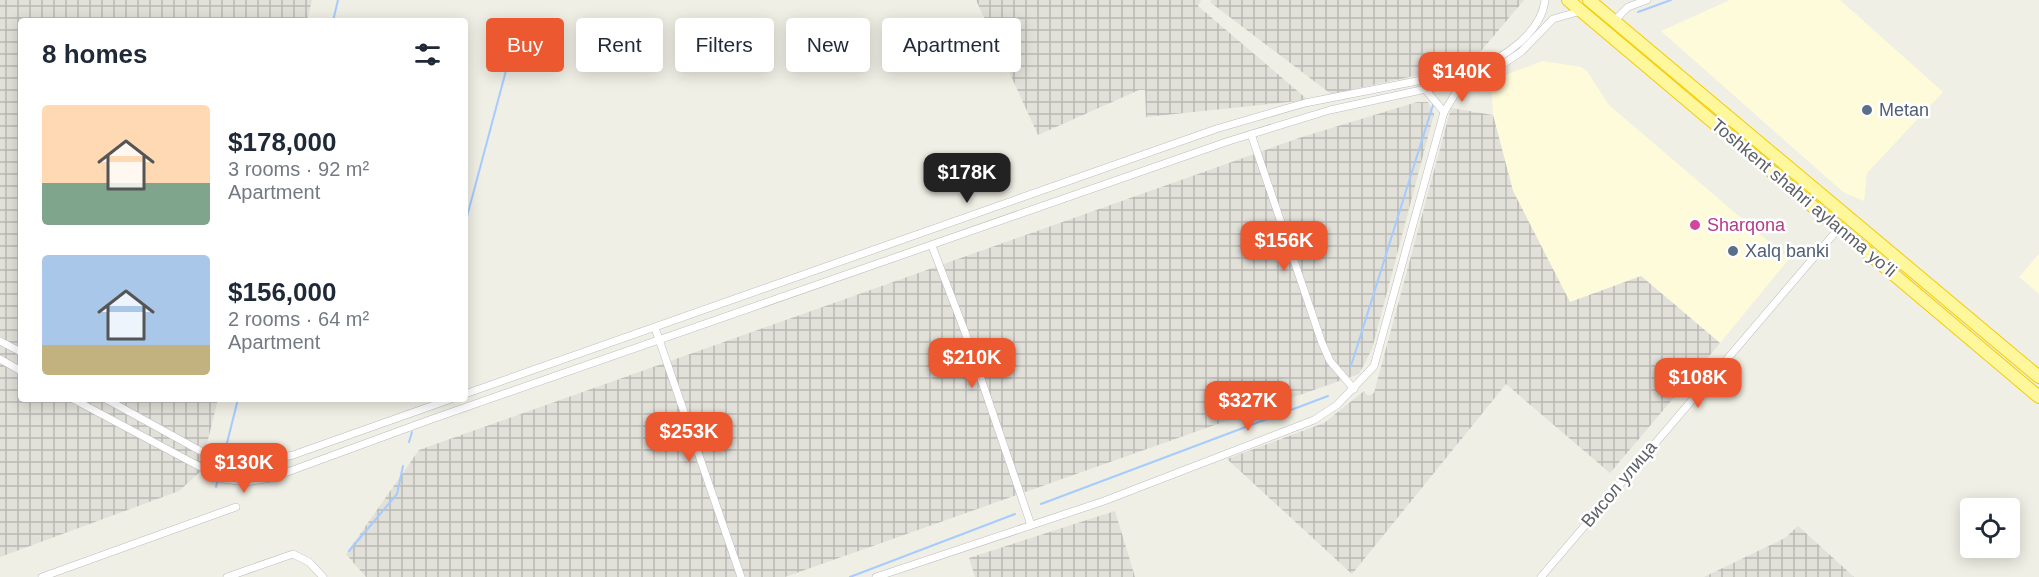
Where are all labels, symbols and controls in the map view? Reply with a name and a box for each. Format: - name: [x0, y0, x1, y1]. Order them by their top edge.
- chip: Buy: [486, 18, 564, 72]
- chip: Rent: [576, 18, 663, 72]
- chip: Filters: [675, 18, 774, 72]
- chip: New: [786, 18, 870, 72]
- chip: Apartment: [882, 18, 1021, 72]
- icon: filters: [411, 38, 444, 71]
- text: 8 homes: [42, 39, 148, 69]
- pin: $140K: [1420, 52, 1504, 103]
- text: $140K: [1433, 60, 1491, 82]
- place label: Metan: [1879, 100, 1929, 120]
- marker: Metan: [1860, 103, 1874, 117]
- street label: Toshkent shahri aylanma yoʻli: [1708, 115, 1900, 281]
- text: $178,000: [228, 127, 336, 157]
- icon: home: [90, 129, 162, 201]
- pin: $178K: [925, 153, 1009, 204]
- text: 3 rooms · 92 m²: [228, 158, 369, 180]
- text: $178K: [938, 161, 996, 183]
- text: Apartment: [228, 181, 320, 203]
- place label: Sharqona: [1707, 215, 1786, 235]
- marker: Sharqona: [1688, 218, 1702, 232]
- pin: $156K: [1242, 221, 1326, 272]
- text: $156K: [1255, 229, 1313, 251]
- place label: Xalq banki: [1745, 241, 1829, 261]
- marker: Xalq banki: [1726, 244, 1740, 258]
- text: $156,000: [228, 277, 336, 307]
- icon: home: [90, 279, 162, 351]
- text: 2 rooms · 64 m²: [228, 308, 369, 330]
- text: Apartment: [228, 331, 320, 353]
- pin: $210K: [930, 338, 1014, 389]
- text: $210K: [943, 346, 1001, 368]
- pin: $108K: [1656, 358, 1740, 409]
- text: $108K: [1669, 366, 1727, 388]
- pin: $327K: [1206, 381, 1290, 432]
- text: $327K: [1219, 389, 1277, 411]
- pin: $253K: [647, 412, 731, 463]
- text: $253K: [660, 420, 718, 442]
- street label: Висол улица: [1577, 436, 1661, 531]
- pin: $130K: [202, 443, 286, 494]
- text: $130K: [215, 451, 273, 473]
- map controls: [1960, 498, 2020, 558]
- button: locate: [1960, 498, 2020, 558]

